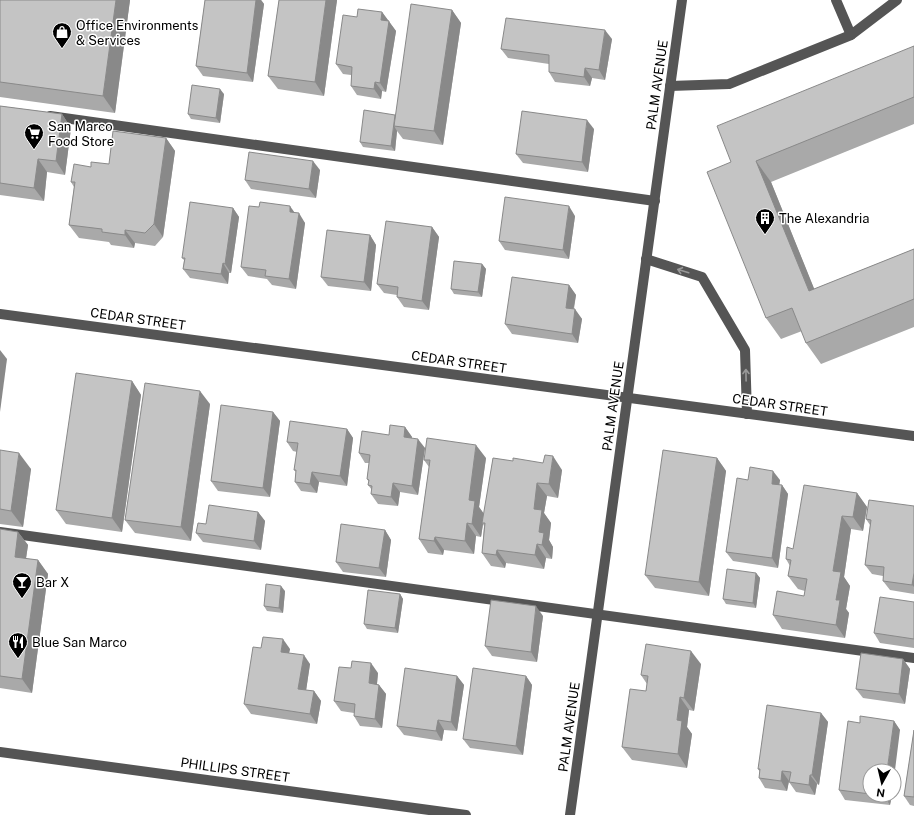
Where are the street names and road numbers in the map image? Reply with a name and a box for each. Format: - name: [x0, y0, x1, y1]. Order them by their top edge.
- street label: PALM AVENUE: [643, 39, 671, 131]
- street label: CEDAR STREET: [89, 305, 187, 333]
- street label: CEDAR STREET: [410, 348, 508, 376]
- street label: PALM AVENUE: [599, 360, 627, 452]
- street label: CEDAR STREET: [731, 391, 829, 419]
- street label: PALM AVENUE: [555, 681, 583, 773]
- street label: PHILLIPS STREET: [179, 755, 291, 785]

